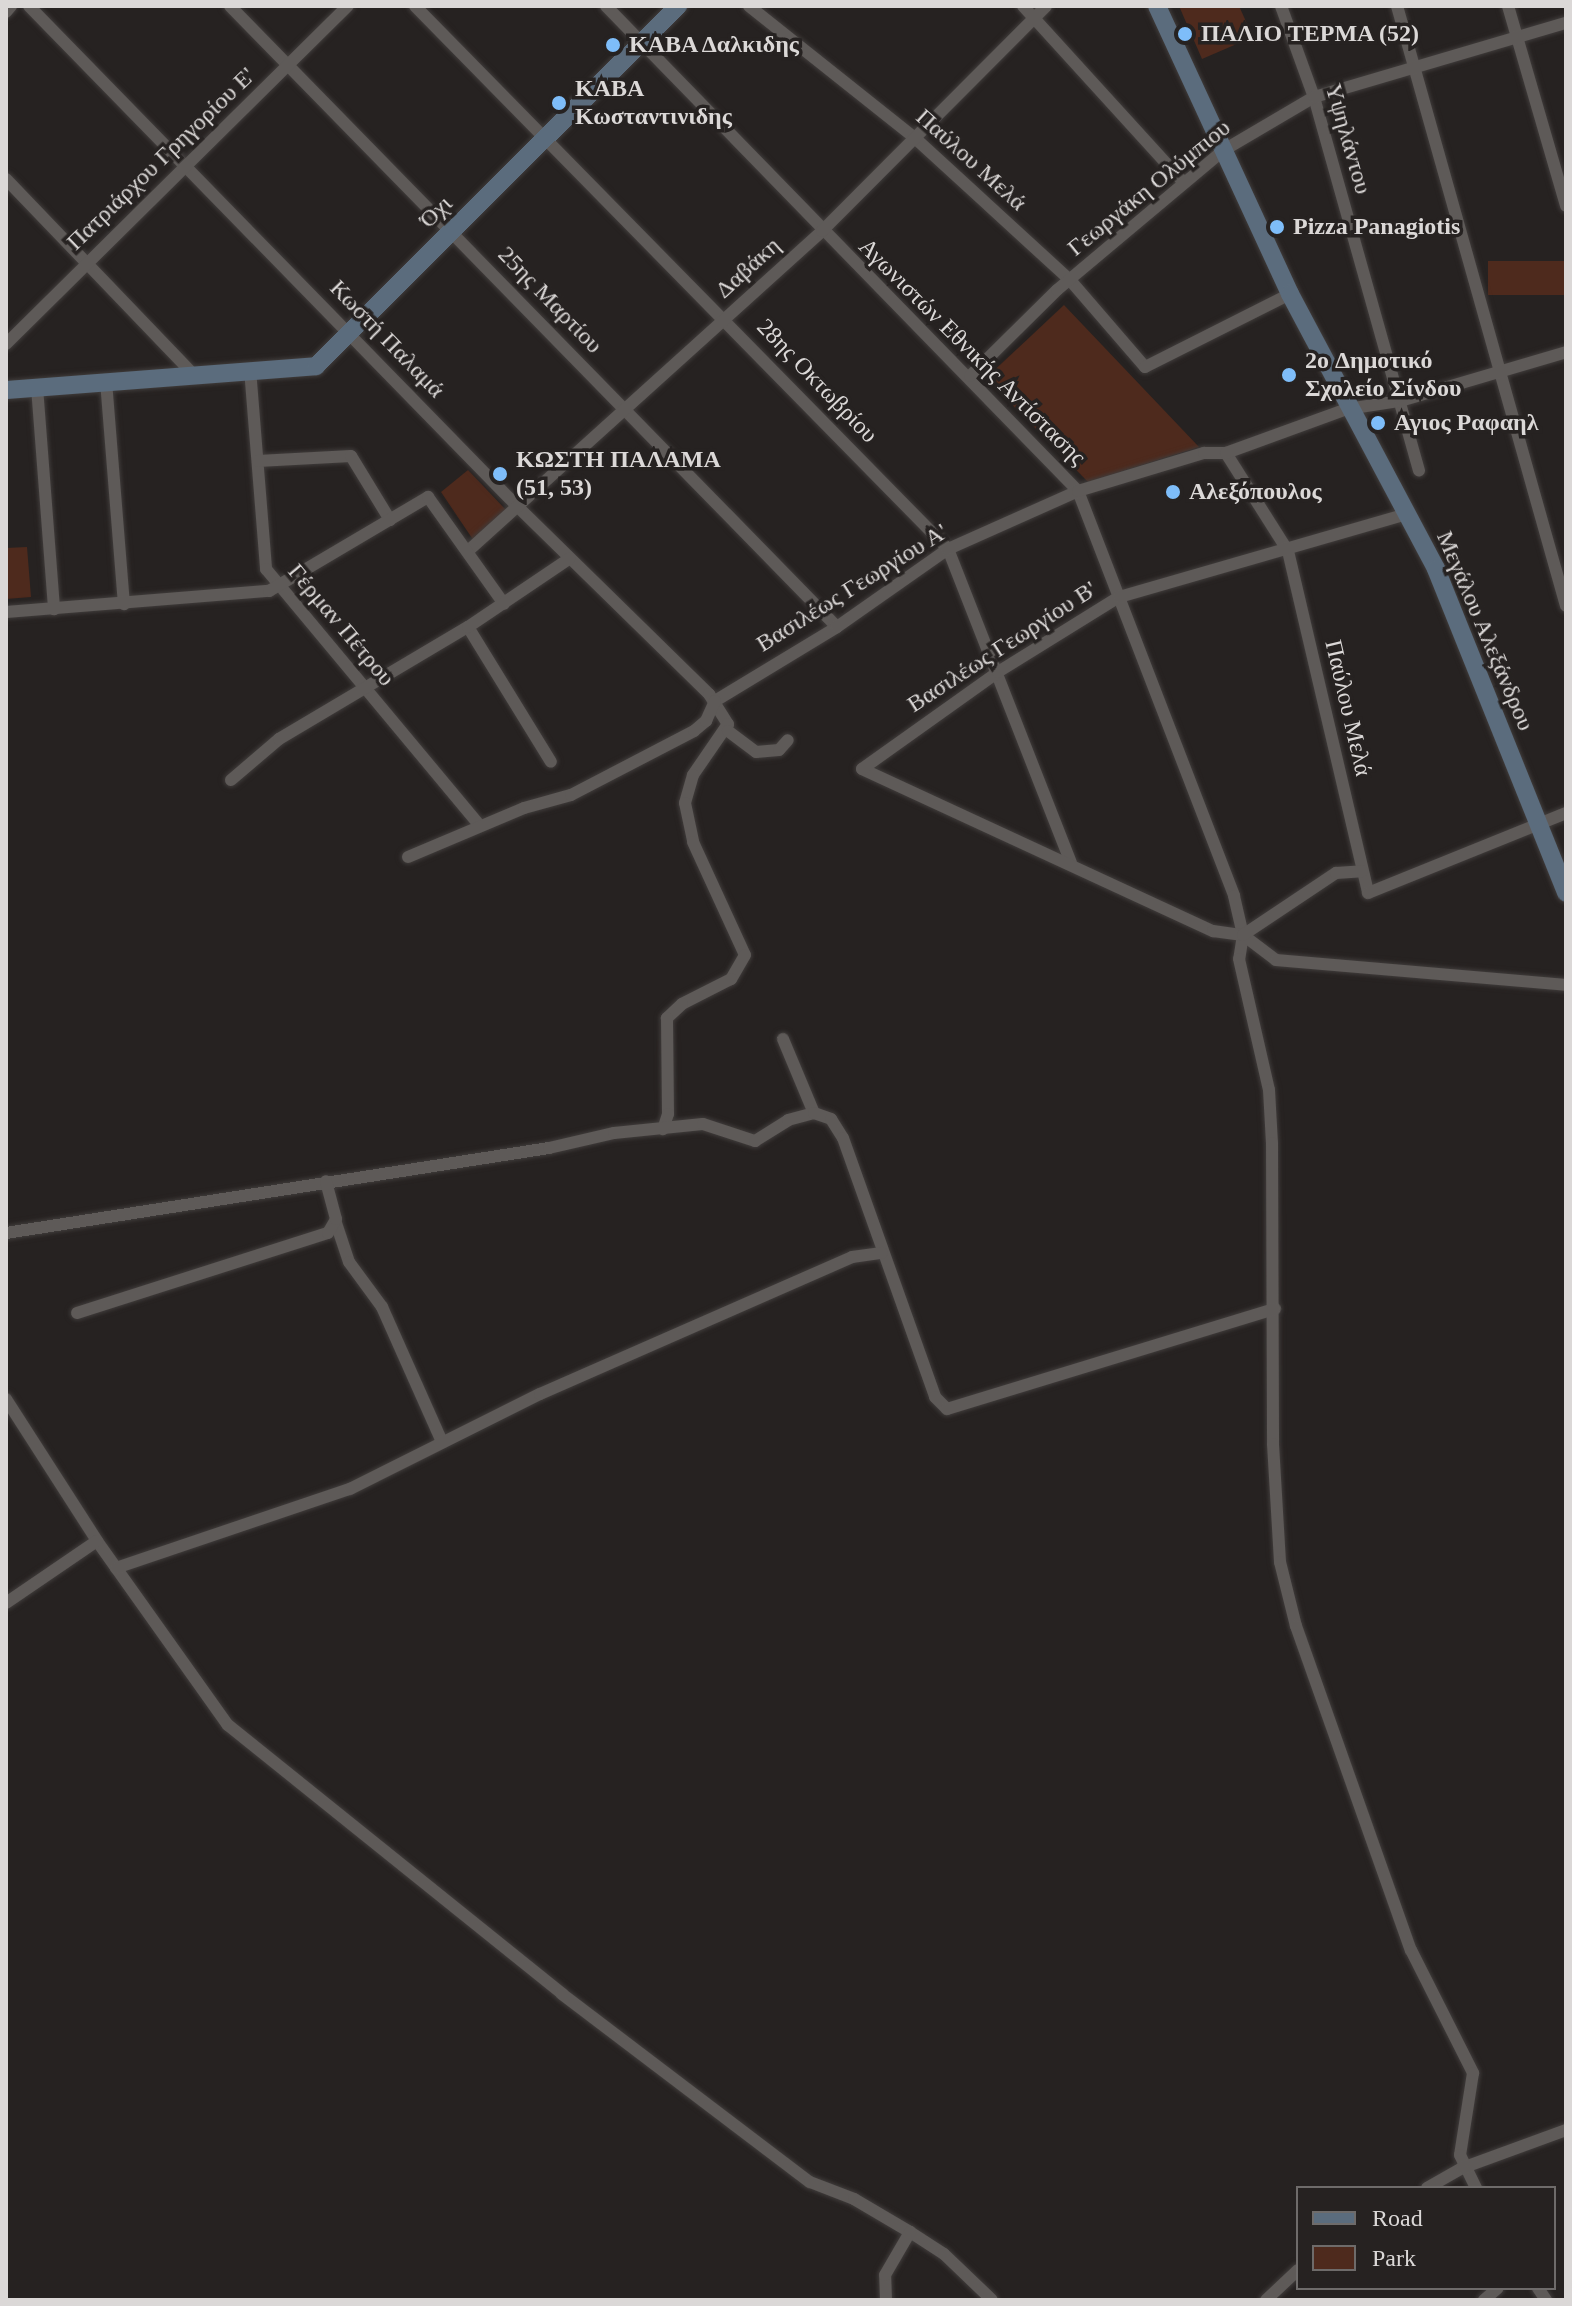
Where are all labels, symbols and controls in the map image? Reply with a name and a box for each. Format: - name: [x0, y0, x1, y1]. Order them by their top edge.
- place label: ΠΑΛΙΟ ΤΕΡΜΑ (52): [1201, 20, 1421, 48]
- marker: ΠΑΛΙΟ ΤΕΡΜΑ (52): [1176, 25, 1194, 43]
- place label: ΚΑΒΑ Δαλκιδης: [629, 31, 802, 59]
- marker: ΚΑΒΑ Δαλκιδης: [604, 36, 622, 54]
- street label: Πατριάρχου Γρηγορίου Ε': [61, 62, 261, 256]
- place label: ΚΑΒΑ Κωσταντινιδης: [575, 75, 732, 131]
- street label: Υψηλάντου: [1319, 80, 1377, 198]
- marker: ΚΑΒΑ Κωσταντινιδης: [550, 94, 568, 112]
- street label: Παύλου Μελά: [910, 103, 1032, 217]
- street label: Γεωργάκη Ολύμπιου: [1062, 113, 1236, 263]
- street label: Όχι: [414, 190, 458, 234]
- place label: Pizza Panagiotis: [1293, 213, 1460, 241]
- marker: Pizza Panagiotis: [1268, 218, 1286, 236]
- street label: Δαβάκη: [710, 231, 786, 305]
- street label: Αγωνιστών Εθνικής Αντίστασης: [852, 232, 1092, 472]
- street label: 25ης Μαρτίου: [492, 240, 608, 360]
- street label: Κωστή Παλαμά: [324, 274, 450, 404]
- street label: 28ης Οκτωβρίου: [751, 313, 883, 449]
- place label: 2o Δημοτικό Σχολείο Σίνδου: [1305, 347, 1461, 403]
- marker: 2o Δημοτικό Σχολείο Σίνδου: [1280, 366, 1298, 384]
- place label: Αγιος Ραφαηλ: [1394, 409, 1538, 437]
- marker: Αγιος Ραφαηλ: [1369, 414, 1387, 432]
- place label: ΚΩΣΤΗ ΠΑΛΑΜΑ (51, 53): [516, 446, 721, 502]
- marker: ΚΩΣΤΗ ΠΑΛΑΜΑ (51, 53): [491, 465, 509, 483]
- place label: Αλεξόπουλος: [1189, 478, 1322, 506]
- marker: Αλεξόπουλος: [1164, 483, 1182, 501]
- street label: Βασιλέως Γεωργίου Α': [751, 517, 953, 659]
- street label: Μεγάλου Αλεξάνδρου: [1430, 526, 1540, 736]
- street label: Γέρμαν Πέτρου: [281, 558, 401, 692]
- street label: Βασιλέως Γεωργίου Β': [902, 575, 1102, 719]
- street label: Παύλου Μελά: [1318, 637, 1378, 779]
- legend: [1296, 2186, 1556, 2290]
- text: Road: [1372, 2205, 1423, 2231]
- text: Park: [1372, 2245, 1416, 2271]

